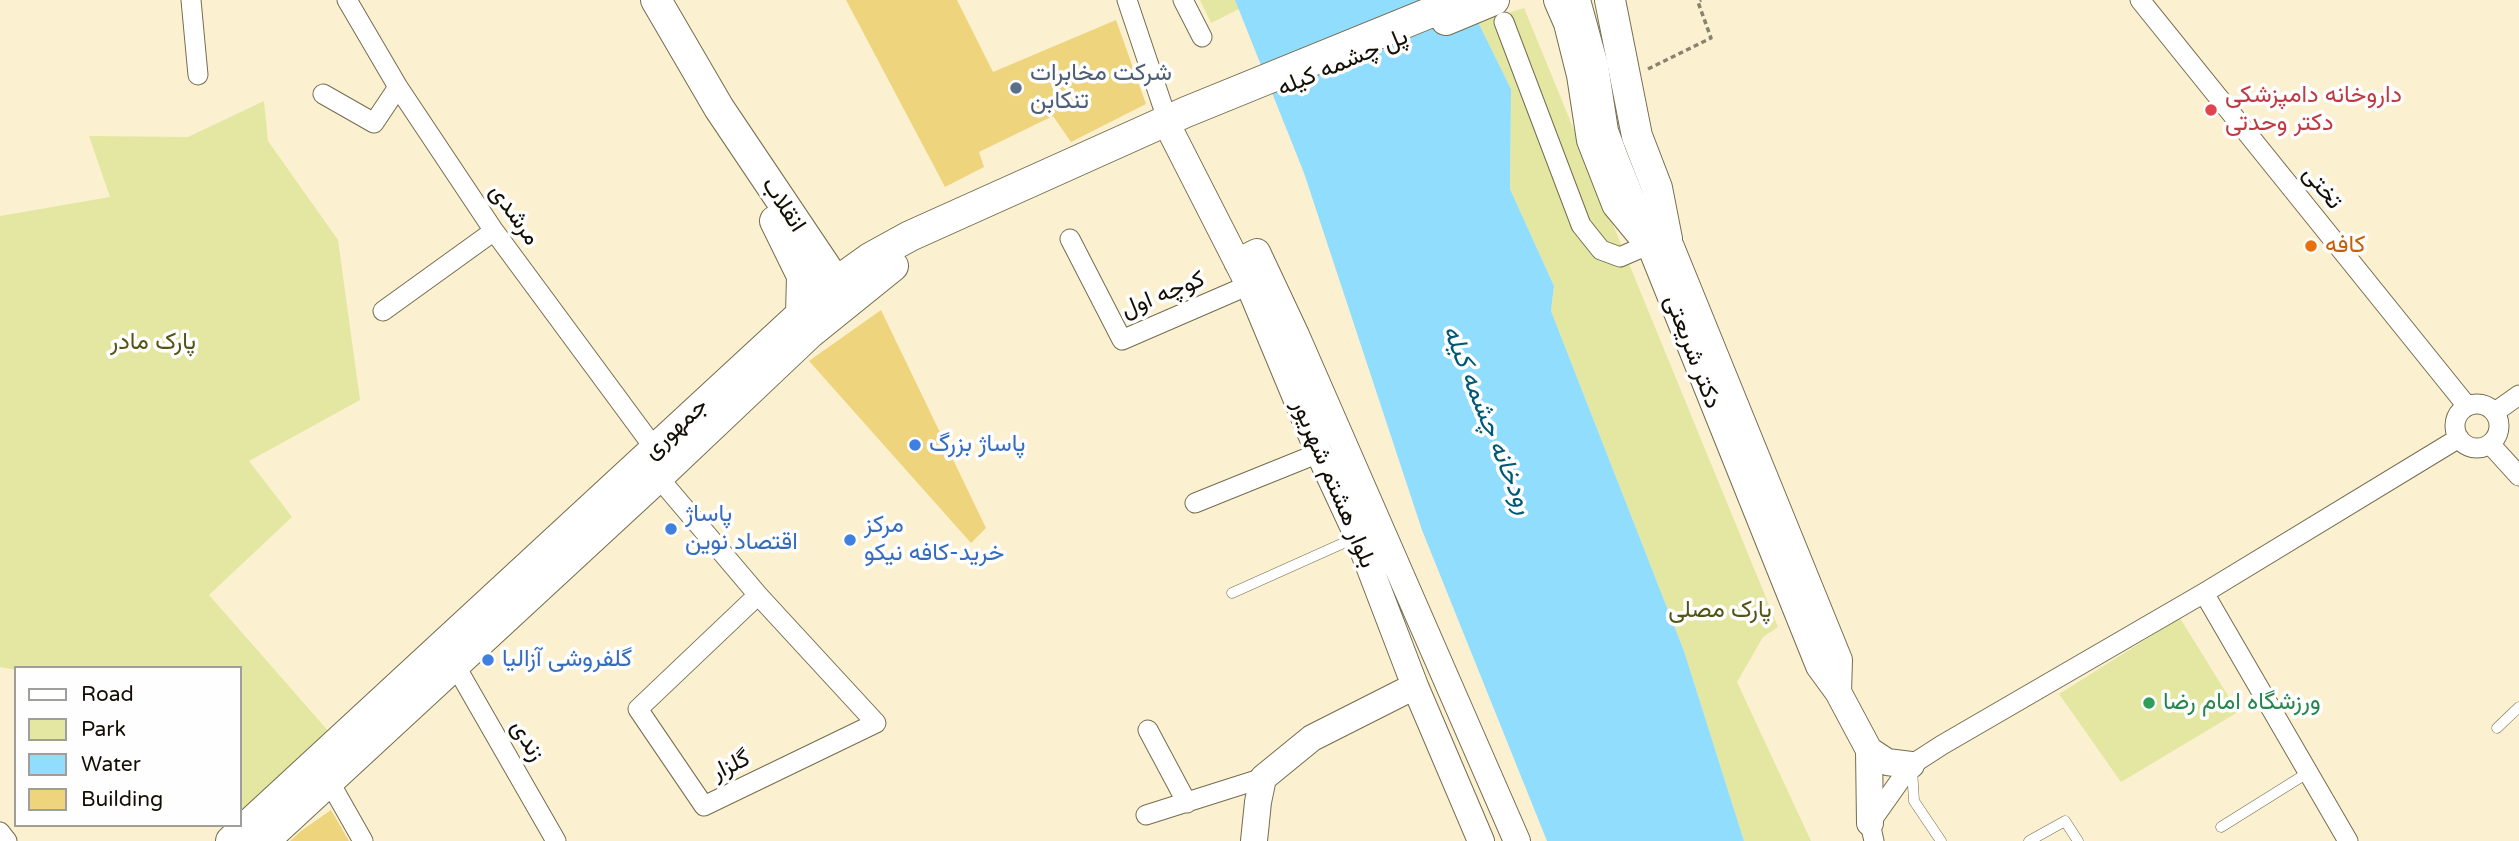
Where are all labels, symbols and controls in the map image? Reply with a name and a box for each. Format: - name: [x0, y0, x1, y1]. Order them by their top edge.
- street label: پل چشمه کیله: [1273, 23, 1413, 103]
- place label: شرکت مخابرات تنکابن: [1030, 60, 1172, 116]
- marker: شرکت مخابرات تنکابن: [1008, 80, 1024, 96]
- place label: داروخانه دامپزشکی دکتر وحدتی: [2225, 82, 2402, 138]
- marker: داروخانه دامپزشکی دکتر وحدتی: [2203, 102, 2219, 118]
- street label: تختی: [2296, 160, 2348, 216]
- street label: انقلاب: [755, 172, 811, 238]
- street label: مرشدی: [482, 179, 546, 251]
- place label: کافه: [2325, 232, 2365, 260]
- marker: کافه: [2303, 238, 2319, 254]
- street label: کوچه اول: [1117, 265, 1209, 325]
- street label: دکتر شریعتی: [1657, 291, 1727, 413]
- water label: رودخانه چشمه کیله: [1435, 321, 1539, 519]
- park label: پارک مادر: [110, 329, 196, 357]
- street label: جمهوری: [638, 392, 714, 466]
- street label: بلوار هشتم شهریور: [1285, 395, 1381, 573]
- place label: پاساژ بزرگ: [929, 431, 1025, 459]
- marker: پاساژ بزرگ: [907, 437, 923, 453]
- place label: پاساژ اقتصاد نوین: [685, 501, 798, 557]
- place label: مرکز خرید-کافه نیکو: [864, 512, 1004, 568]
- marker: پاساژ اقتصاد نوین: [663, 521, 679, 537]
- marker: مرکز خرید-کافه نیکو: [842, 532, 858, 548]
- park label: پارک مصلی: [1668, 597, 1772, 625]
- place label: گلفروشی آزالیا: [502, 646, 632, 674]
- marker: گلفروشی آزالیا: [480, 652, 496, 668]
- legend: [14, 666, 242, 827]
- text: Road: [81, 682, 134, 707]
- place label: ورزشگاه امام رضا: [2163, 689, 2321, 717]
- marker: ورزشگاه امام رضا: [2141, 695, 2157, 711]
- street label: زندی: [504, 715, 550, 767]
- text: Park: [81, 717, 126, 742]
- street label: گلزار: [707, 744, 755, 788]
- text: Water: [81, 752, 141, 777]
- text: Building: [81, 787, 163, 812]

